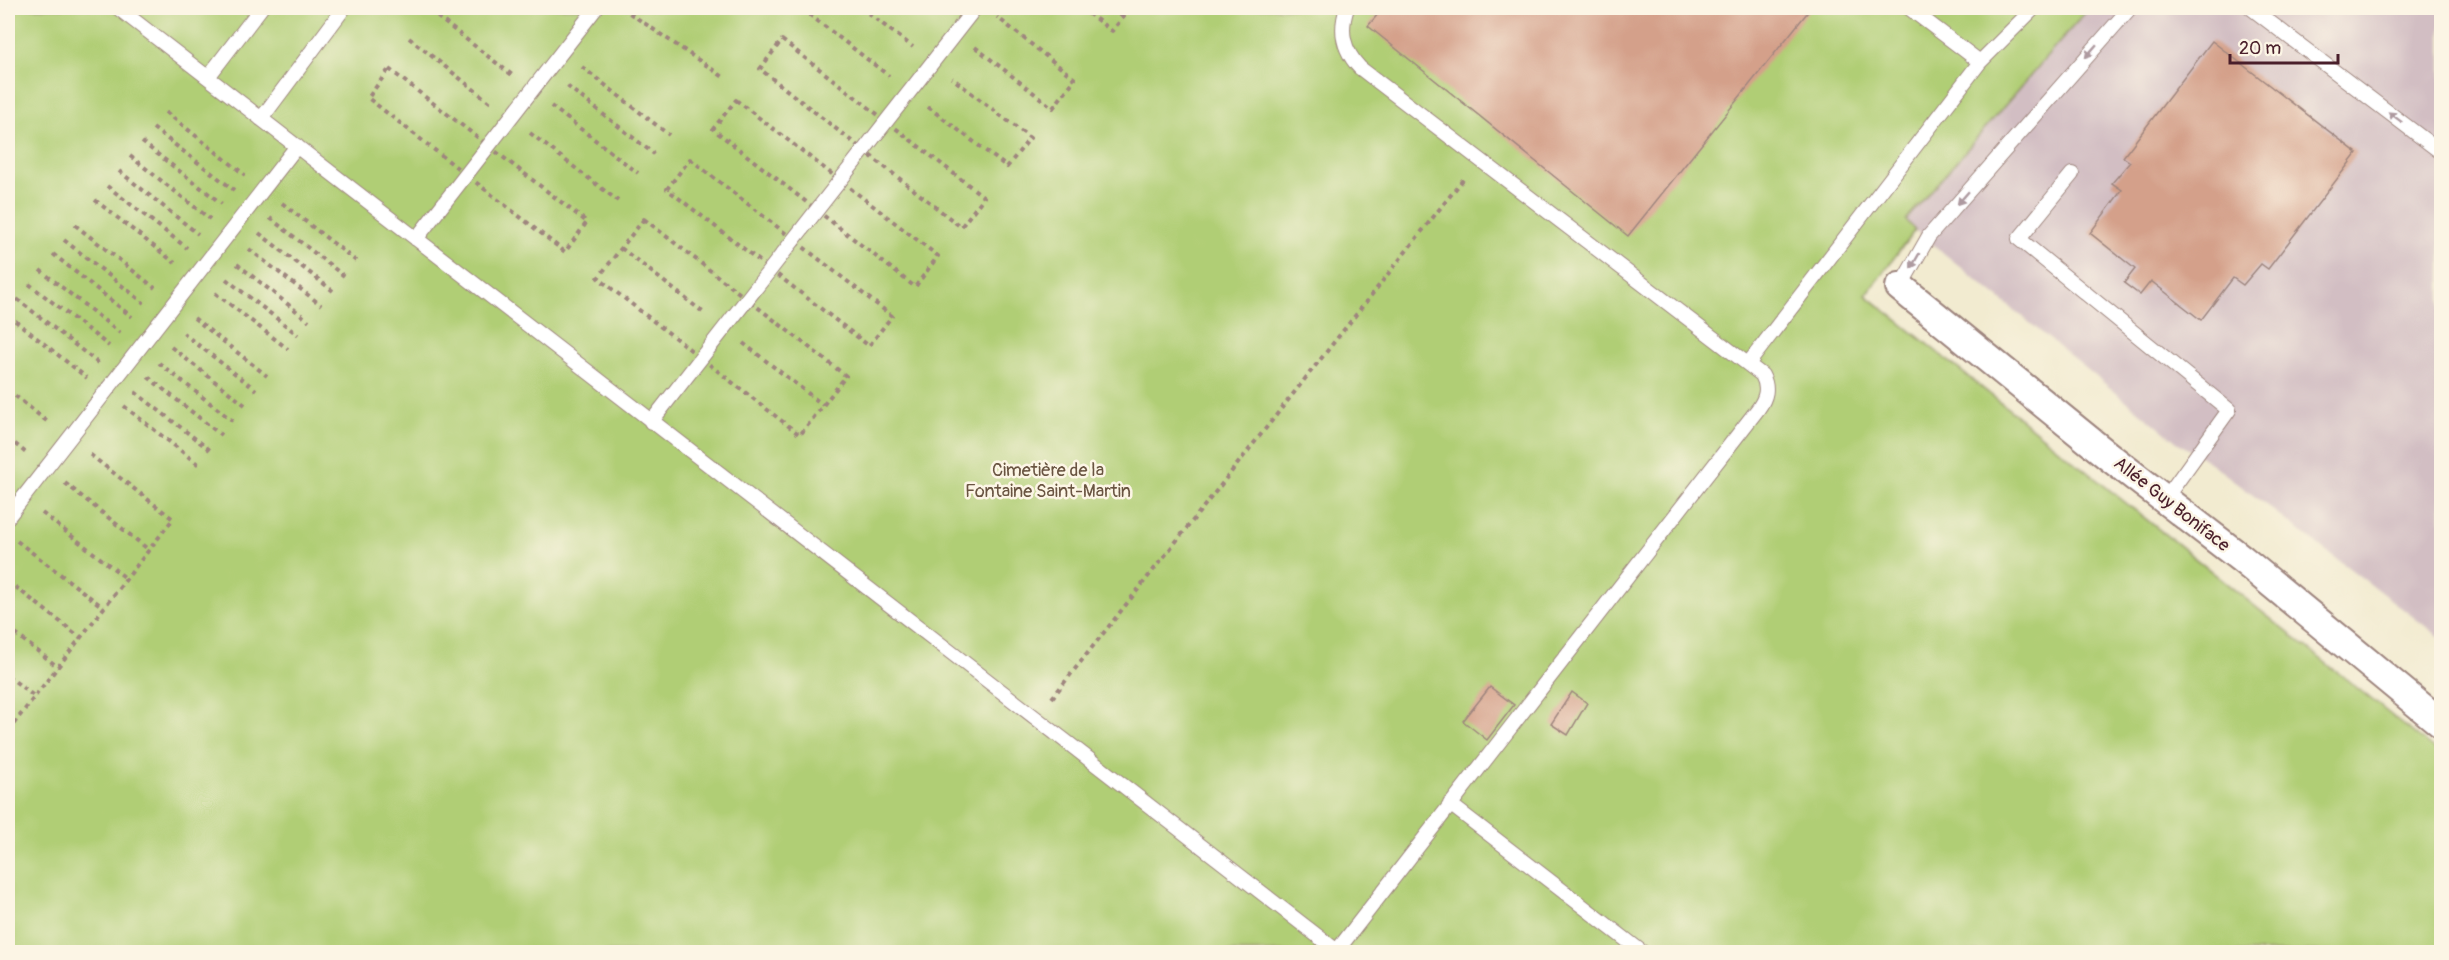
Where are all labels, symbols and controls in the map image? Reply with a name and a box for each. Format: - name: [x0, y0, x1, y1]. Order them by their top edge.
- scale bar: [2230, 27, 2338, 65]
- text: 20 m: [2239, 37, 2281, 60]
- one-way arrow: [2084, 44, 2098, 59]
- one-way arrow: [2387, 111, 2403, 124]
- one-way arrow: [1956, 190, 1969, 206]
- one-way arrow: [1909, 253, 1920, 269]
- street label: Allée Guy Boniface: [2109, 452, 2235, 557]
- park label: Cimetière de la Fontaine Saint-Martin: [965, 459, 1131, 503]

